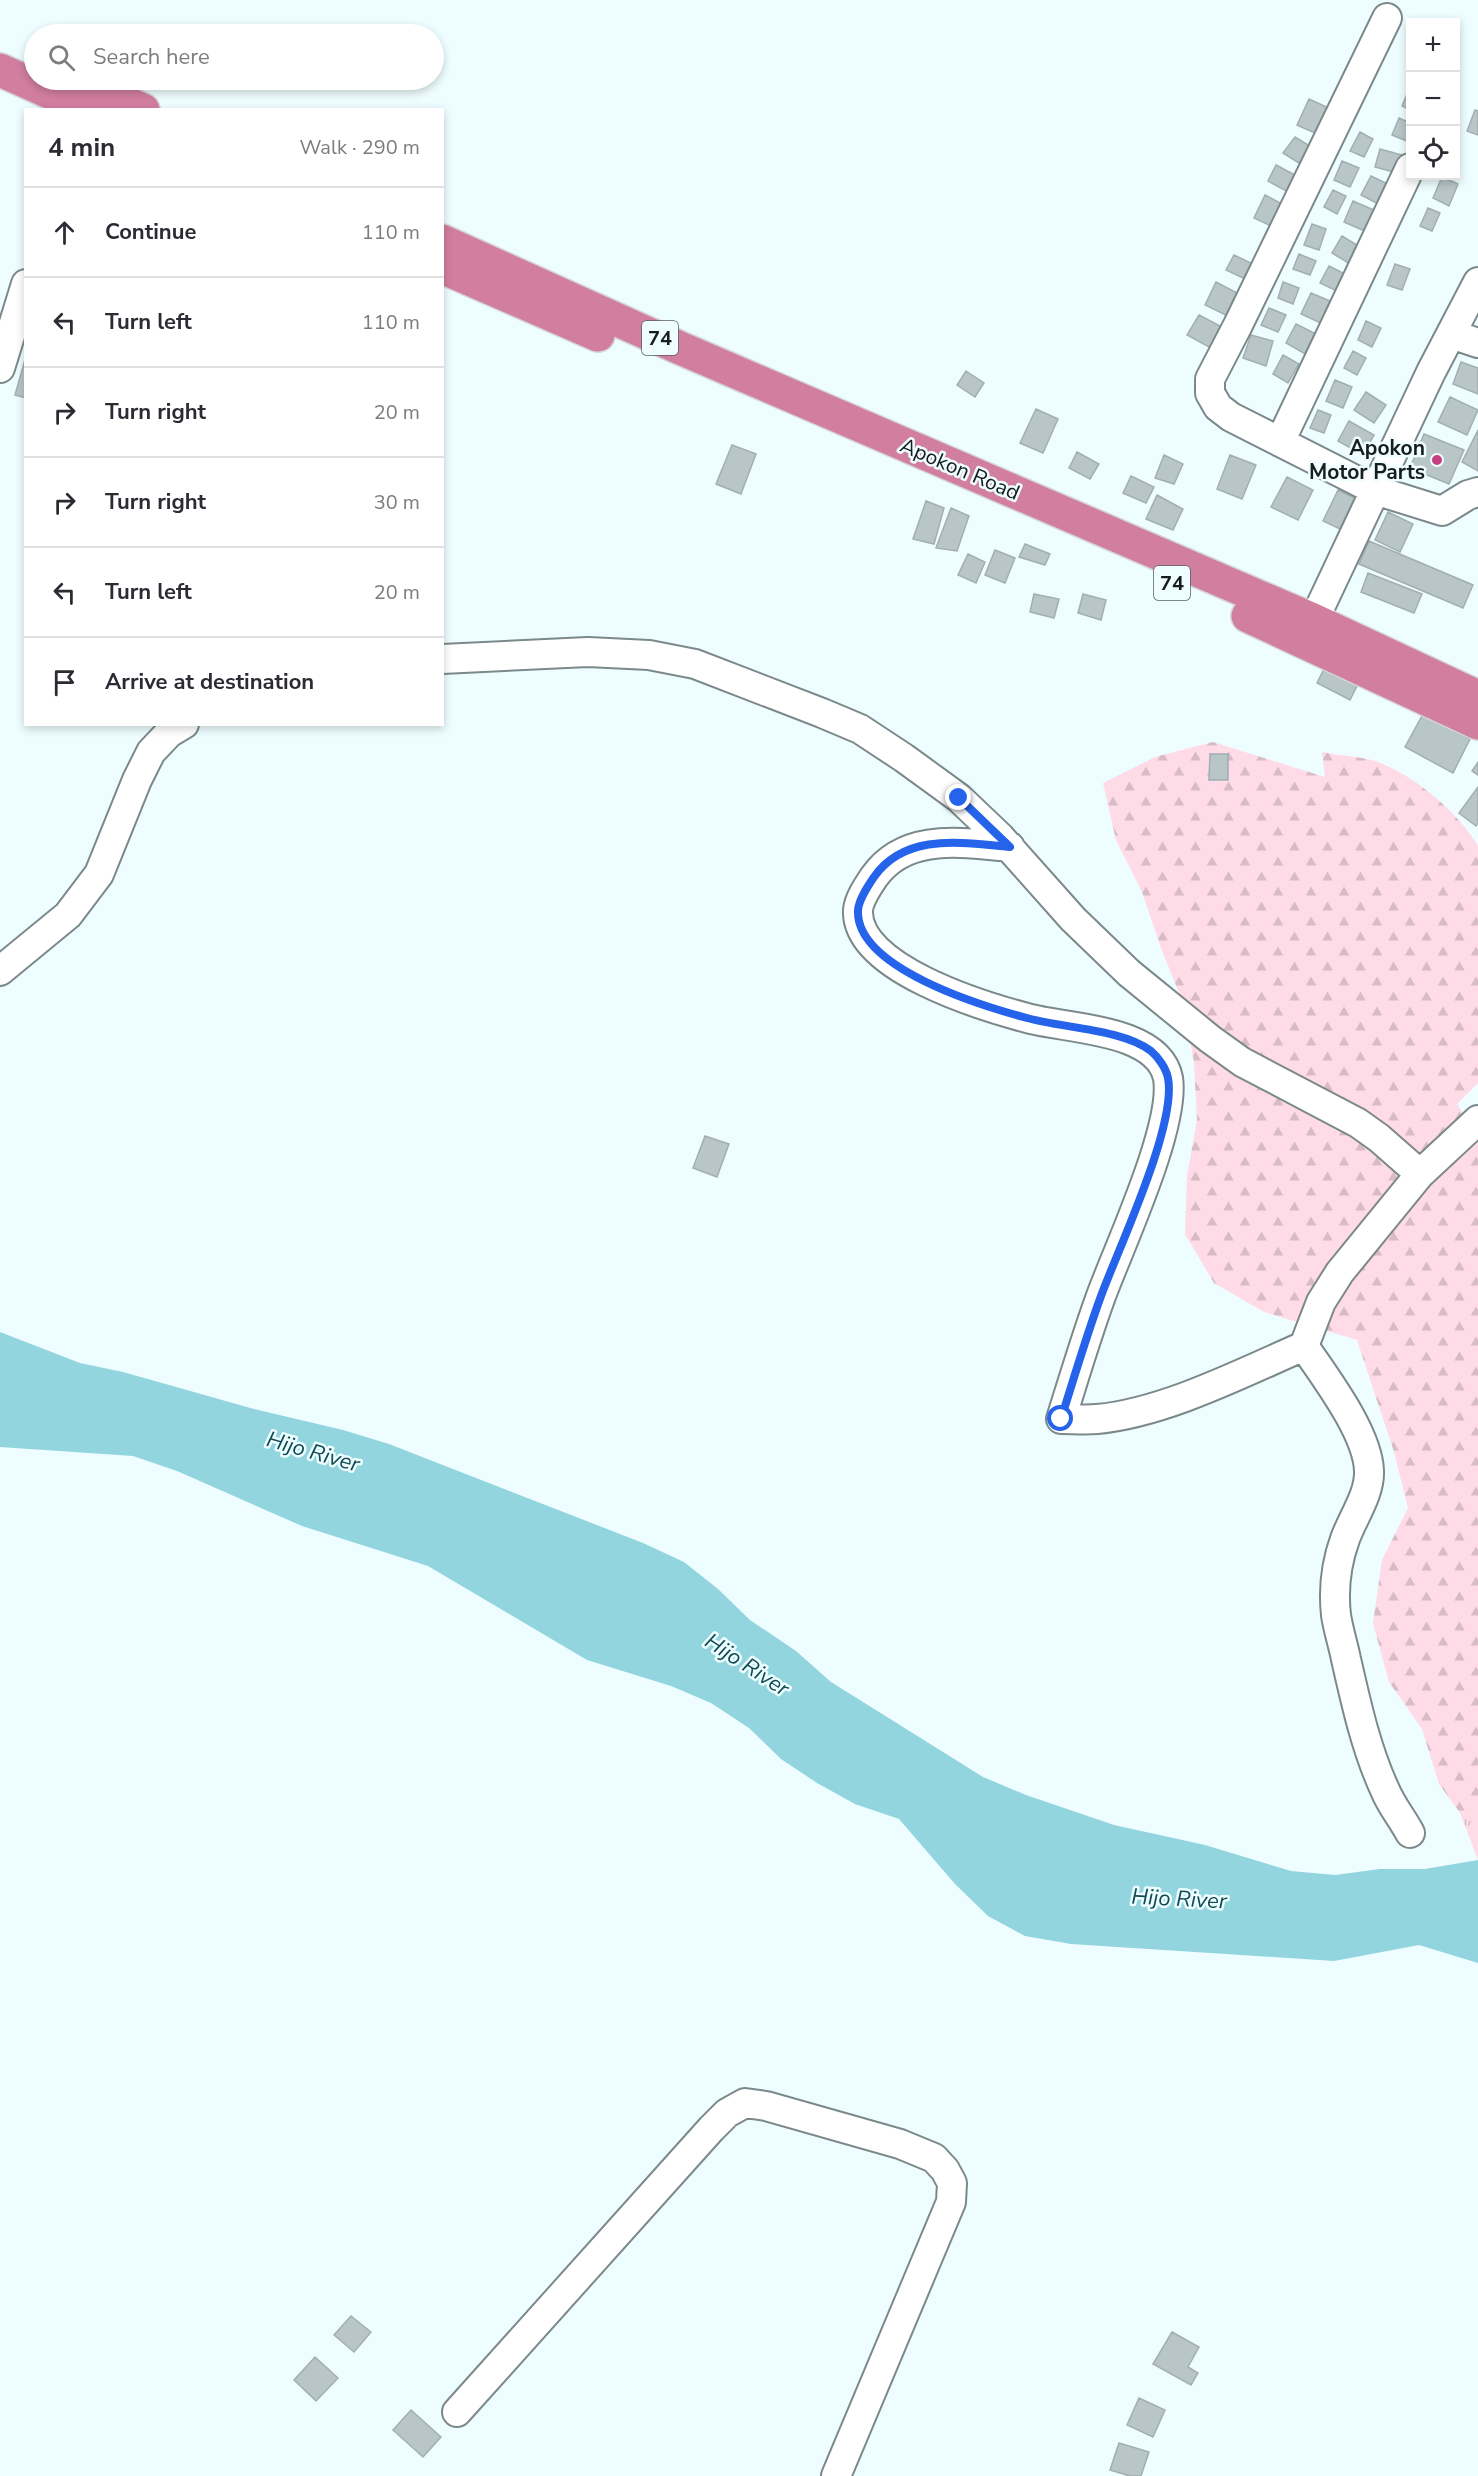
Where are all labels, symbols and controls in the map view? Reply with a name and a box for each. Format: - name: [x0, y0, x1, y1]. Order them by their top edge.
- map controls: [1406, 18, 1460, 180]
- button: +: [1406, 18, 1460, 72]
- search box: [24, 24, 444, 90]
- icon: search: [45, 41, 78, 74]
- text: Search here: [93, 42, 210, 72]
- button: −: [1406, 72, 1460, 126]
- button: locate: [1406, 126, 1460, 180]
- text: 4 min: [48, 130, 115, 165]
- text: Walk · 290 m: [300, 134, 420, 161]
- icon: ahead: [48, 216, 81, 249]
- text: Continue: [105, 217, 196, 247]
- text: 110 m: [362, 219, 420, 246]
- icon: left: [48, 306, 81, 339]
- text: Turn left: [105, 307, 192, 337]
- text: 110 m: [362, 309, 420, 336]
- road number: 74: [642, 321, 678, 355]
- icon: right: [48, 396, 81, 429]
- text: Turn right: [105, 397, 206, 427]
- text: 20 m: [374, 399, 420, 426]
- street label: Apokon Road: [896, 431, 1024, 507]
- place label: Apokon Motor Parts: [1309, 434, 1425, 486]
- marker: Apokon Motor Parts: [1430, 453, 1444, 467]
- icon: right: [48, 486, 81, 519]
- text: Turn right: [105, 487, 206, 517]
- text: 30 m: [374, 489, 420, 516]
- road number: 74: [1154, 566, 1190, 600]
- icon: left: [48, 576, 81, 609]
- text: Turn left: [105, 577, 192, 607]
- text: 20 m: [374, 579, 420, 606]
- icon: arrive: [48, 666, 81, 699]
- text: Arrive at destination: [105, 667, 314, 697]
- route end: [945, 784, 971, 810]
- route start: [1047, 1405, 1073, 1431]
- water label: Hijo River: [263, 1424, 364, 1480]
- water label: Hijo River: [699, 1626, 796, 1704]
- water label: Hijo River: [1131, 1882, 1229, 1917]

